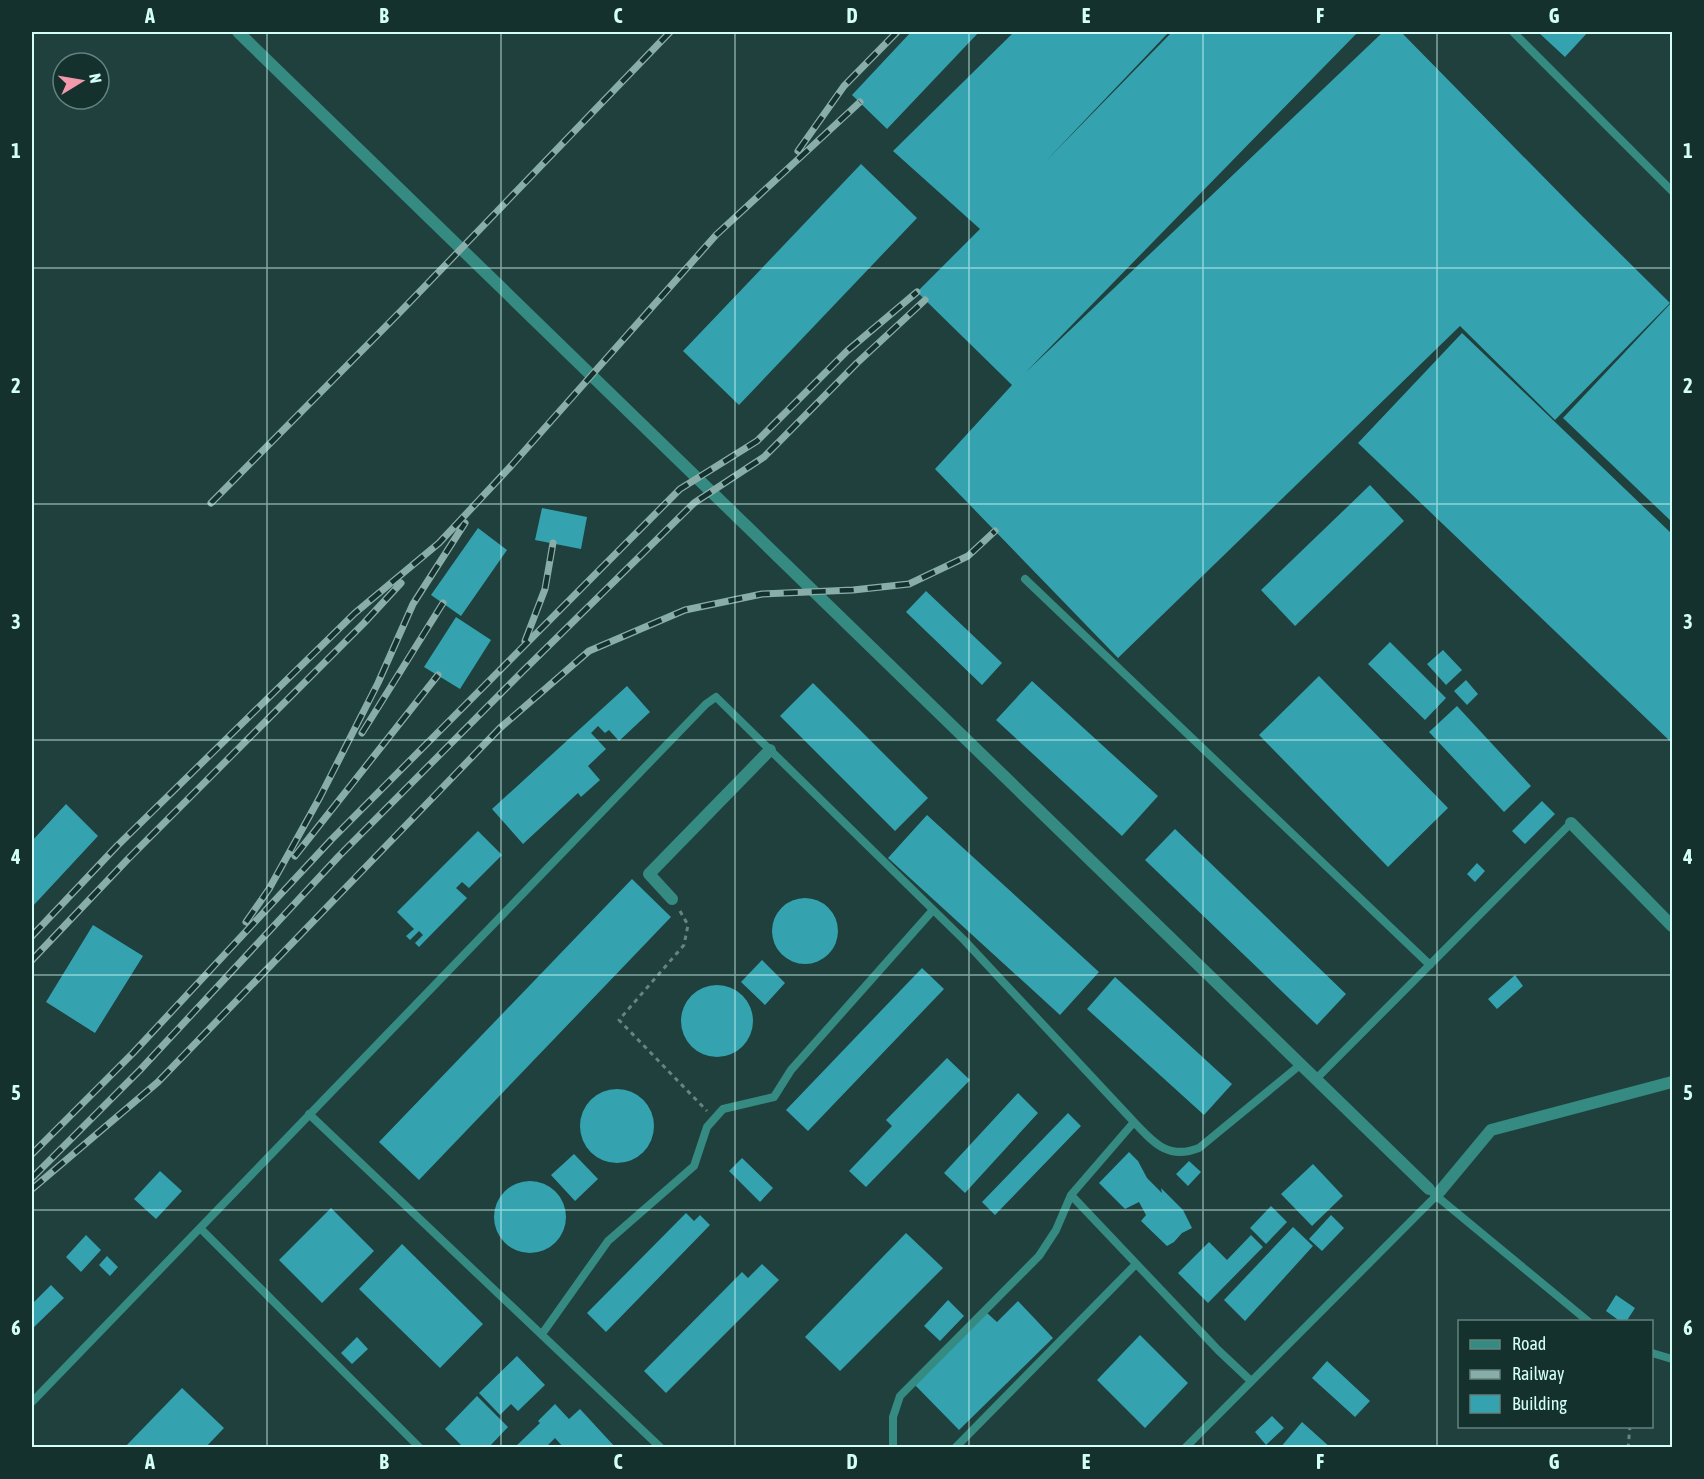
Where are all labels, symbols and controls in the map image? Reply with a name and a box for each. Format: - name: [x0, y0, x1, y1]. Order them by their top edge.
- text: A: [144, 4, 155, 27]
- text: B: [379, 4, 389, 27]
- text: C: [614, 4, 623, 27]
- text: D: [846, 4, 858, 27]
- text: E: [1082, 4, 1091, 27]
- text: F: [1316, 4, 1324, 27]
- text: G: [1549, 4, 1560, 27]
- north arrow: [51, 51, 111, 111]
- text: N: [86, 72, 105, 84]
- text: 1: [11, 139, 21, 162]
- text: 1: [1683, 139, 1693, 162]
- text: 2: [11, 374, 21, 397]
- text: 2: [1683, 374, 1693, 397]
- text: 3: [11, 610, 21, 633]
- text: 3: [1683, 610, 1693, 633]
- text: 4: [10, 845, 21, 868]
- text: 4: [1682, 845, 1693, 868]
- text: 5: [11, 1081, 21, 1104]
- text: 5: [1683, 1081, 1693, 1104]
- text: 6: [11, 1316, 21, 1339]
- text: 6: [1683, 1316, 1693, 1339]
- legend: [1458, 1320, 1653, 1428]
- text: Road: [1512, 1333, 1546, 1354]
- text: Railway: [1512, 1363, 1564, 1384]
- text: Building: [1512, 1393, 1567, 1414]
- text: A: [144, 1450, 155, 1473]
- text: B: [379, 1450, 389, 1473]
- text: C: [614, 1450, 623, 1473]
- text: D: [846, 1450, 858, 1473]
- text: E: [1082, 1450, 1091, 1473]
- text: F: [1316, 1450, 1324, 1473]
- text: G: [1549, 1450, 1560, 1473]

